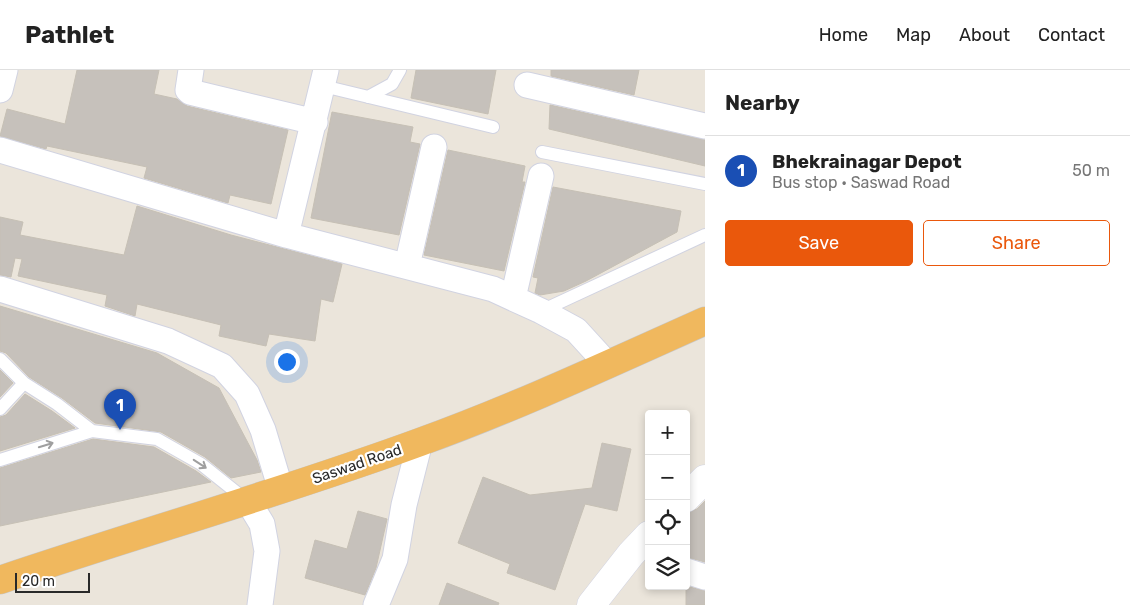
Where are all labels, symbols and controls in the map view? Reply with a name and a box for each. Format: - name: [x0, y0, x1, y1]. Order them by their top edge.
- text: Pathlet: [25, 21, 114, 49]
- text: Home: [819, 24, 868, 46]
- text: Map: [896, 24, 931, 46]
- text: About: [959, 24, 1010, 46]
- text: Contact: [1038, 24, 1105, 46]
- text: Nearby: [725, 90, 800, 115]
- text: Bhekrainagar Depot: [772, 150, 962, 173]
- text: 1: [737, 161, 745, 180]
- text: 50 m: [1072, 161, 1110, 180]
- text: Bus stop · Saswad Road: [772, 173, 950, 192]
- button: Save: [725, 220, 913, 266]
- button: Share: [923, 220, 1110, 266]
- your location: [274, 349, 300, 375]
- pin: 1: [104, 389, 136, 430]
- map controls: [645, 410, 690, 590]
- button: +: [645, 410, 690, 455]
- one-way arrow: [38, 440, 54, 449]
- street label: Saswad Road: [310, 440, 404, 488]
- button: −: [645, 455, 690, 500]
- one-way arrow: [192, 459, 206, 469]
- button: locate: [645, 500, 690, 545]
- button: layers: [645, 545, 690, 590]
- scale bar: [15, 570, 90, 593]
- text: 20 m: [22, 573, 55, 590]

